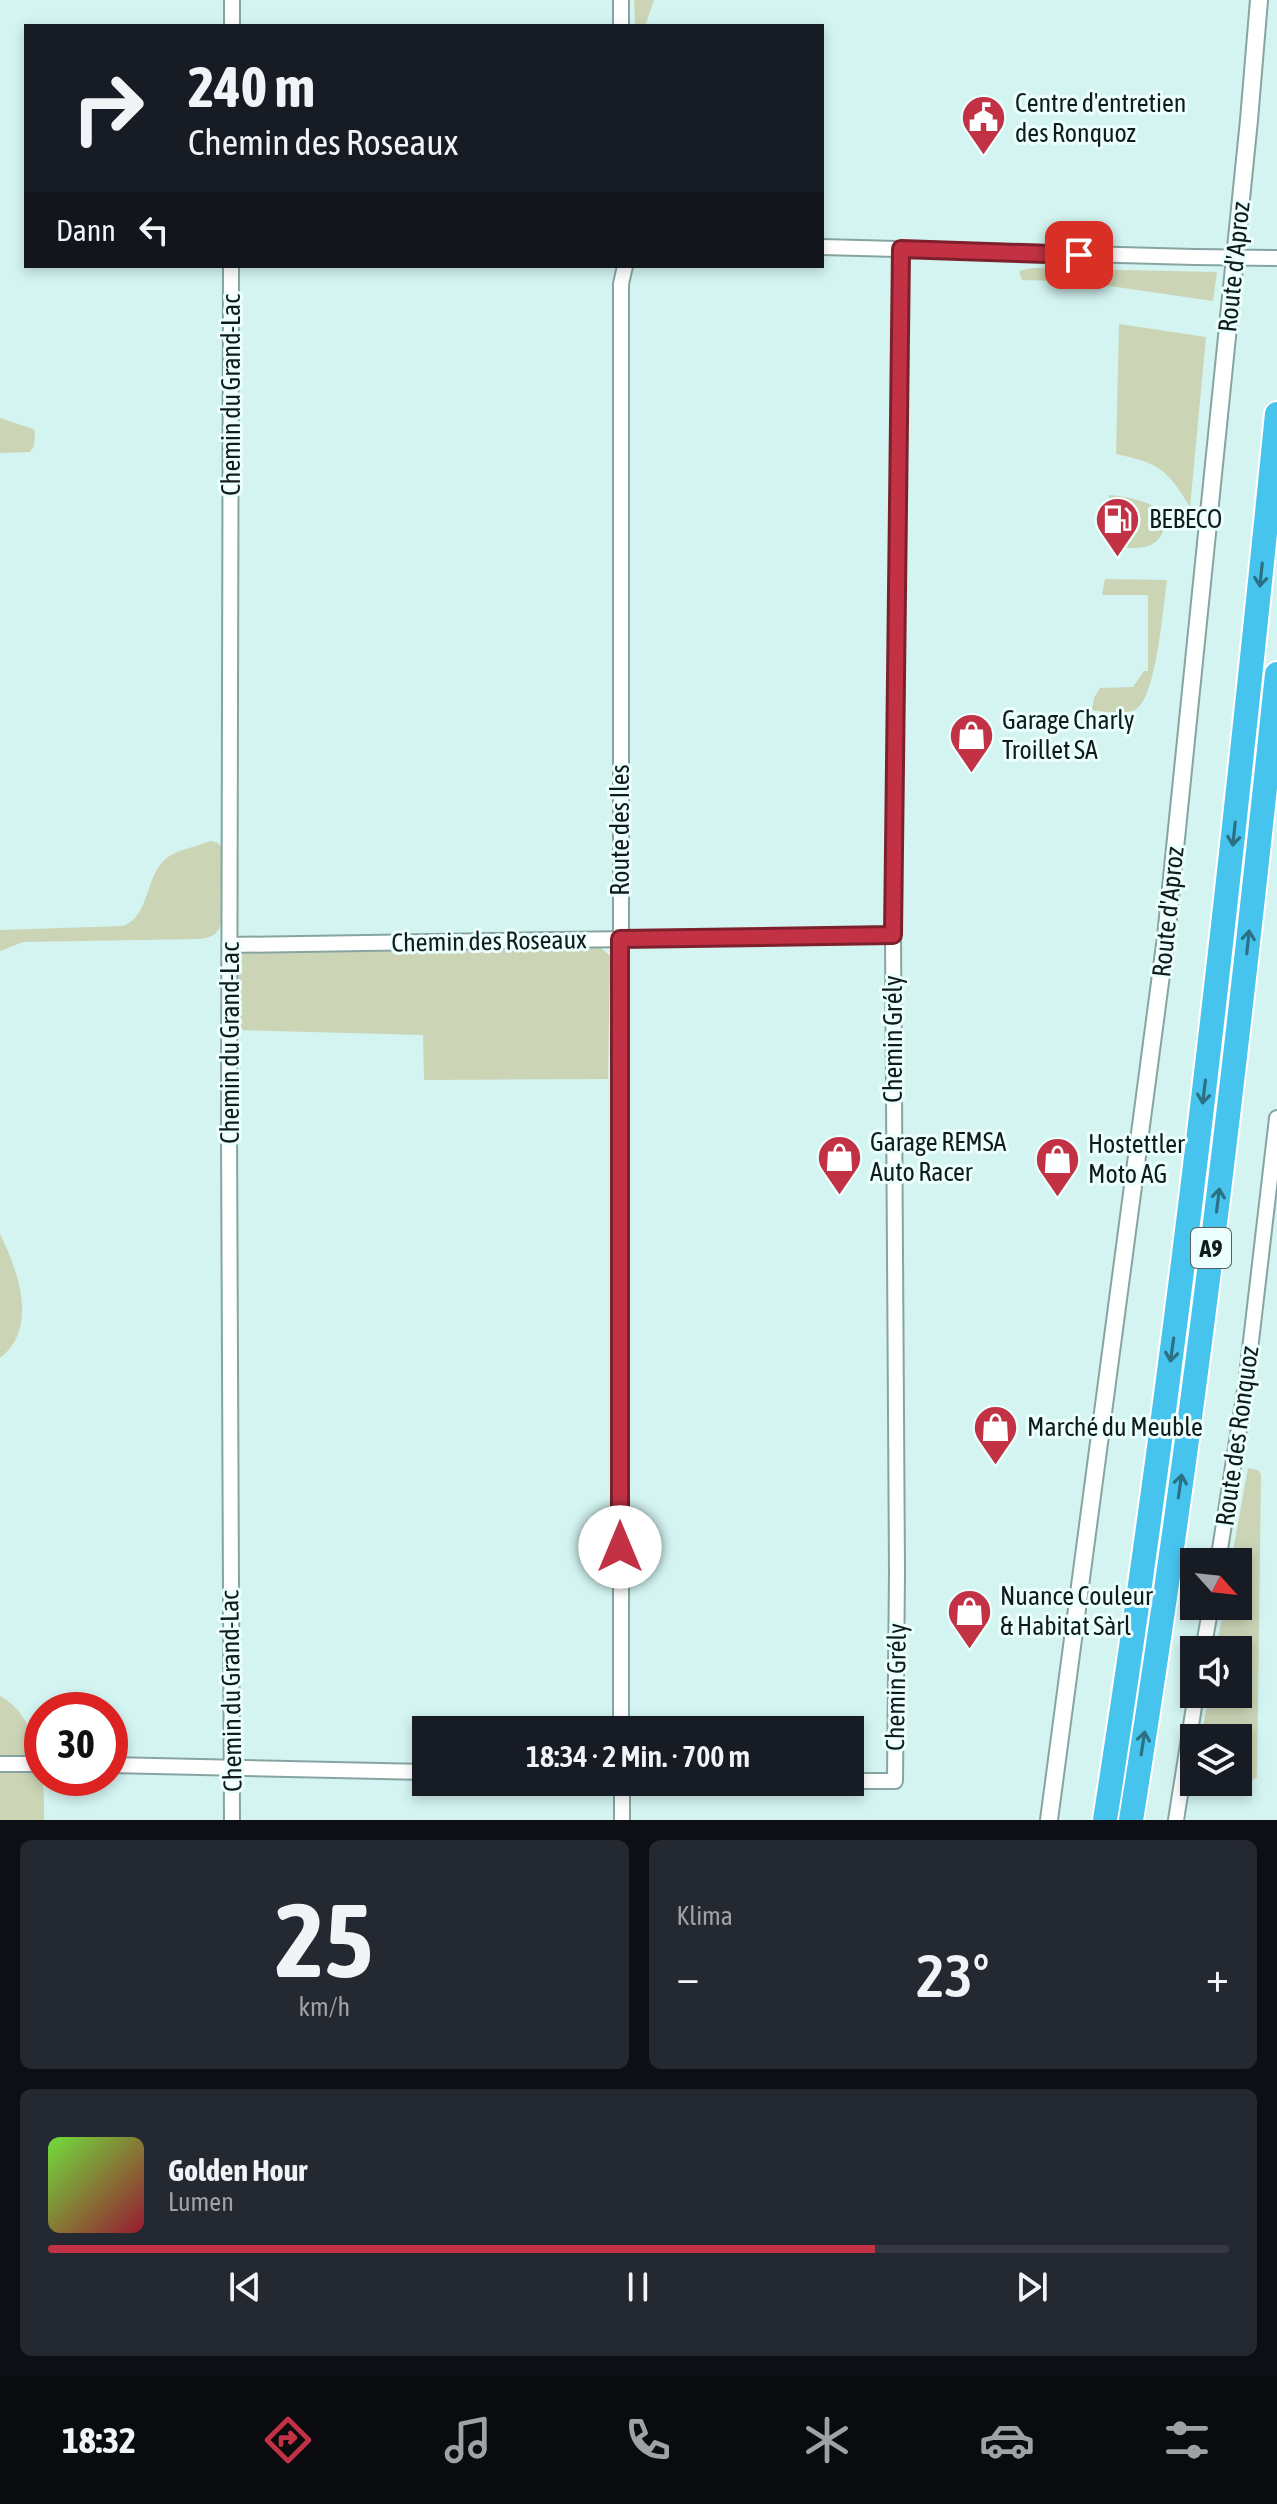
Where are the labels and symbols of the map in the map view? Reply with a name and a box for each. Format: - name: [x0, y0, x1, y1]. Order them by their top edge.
- place label: Centre d'entretien des Ronquoz: [1015, 88, 1186, 148]
- public building icon: Centre d'entretien des Ronquoz: [960, 94, 1008, 157]
- street label: Route d'Aproz: [1212, 200, 1256, 334]
- pin: [1045, 221, 1113, 289]
- street label: Chemin du Grand-Lac: [216, 294, 246, 496]
- fuel station icon: BEBECO: [1094, 495, 1142, 558]
- place label: BEBECO: [1149, 504, 1222, 534]
- one-way arrow: [1253, 561, 1268, 588]
- place label: Garage Charly Troillet SA: [1002, 705, 1135, 765]
- shop icon: Garage Charly Troillet SA: [947, 711, 995, 774]
- street label: Route des Iles: [605, 764, 635, 896]
- one-way arrow: [1226, 820, 1241, 846]
- street label: Route d'Aproz: [1146, 845, 1190, 979]
- street label: Chemin des Roseaux: [391, 924, 587, 958]
- one-way arrow: [1241, 929, 1256, 956]
- street label: Chemin du Grand-Lac: [215, 942, 245, 1144]
- street label: Chemin Grély: [878, 975, 908, 1103]
- one-way arrow: [1197, 1078, 1212, 1105]
- place label: Garage REMSA Auto Racer: [870, 1127, 1007, 1187]
- place label: Hostettler Moto AG: [1088, 1129, 1185, 1189]
- shop icon: Garage REMSA Auto Racer: [815, 1133, 863, 1196]
- shop icon: Hostettler Moto AG: [1033, 1135, 1081, 1198]
- one-way arrow: [1210, 1187, 1225, 1214]
- road number: A9: [1191, 1228, 1231, 1268]
- one-way arrow: [1164, 1337, 1179, 1362]
- street label: Route des Ronquoz: [1210, 1344, 1264, 1528]
- shop icon: Marché du Meuble: [972, 1403, 1020, 1466]
- place label: Marché du Meuble: [1027, 1412, 1203, 1442]
- one-way arrow: [1173, 1473, 1188, 1499]
- position arrow: [578, 1505, 662, 1589]
- north arrow: [1180, 1548, 1252, 1620]
- place label: Nuance Couleur & Habitat Sàrl: [1000, 1581, 1153, 1641]
- shop icon: Nuance Couleur & Habitat Sàrl: [945, 1587, 993, 1650]
- street label: Chemin du Grand-Lac: [214, 1590, 248, 1792]
- street label: Chemin Grély: [880, 1623, 912, 1751]
- speed limit sign: 30: [24, 1692, 128, 1796]
- one-way arrow: [1136, 1731, 1151, 1756]

